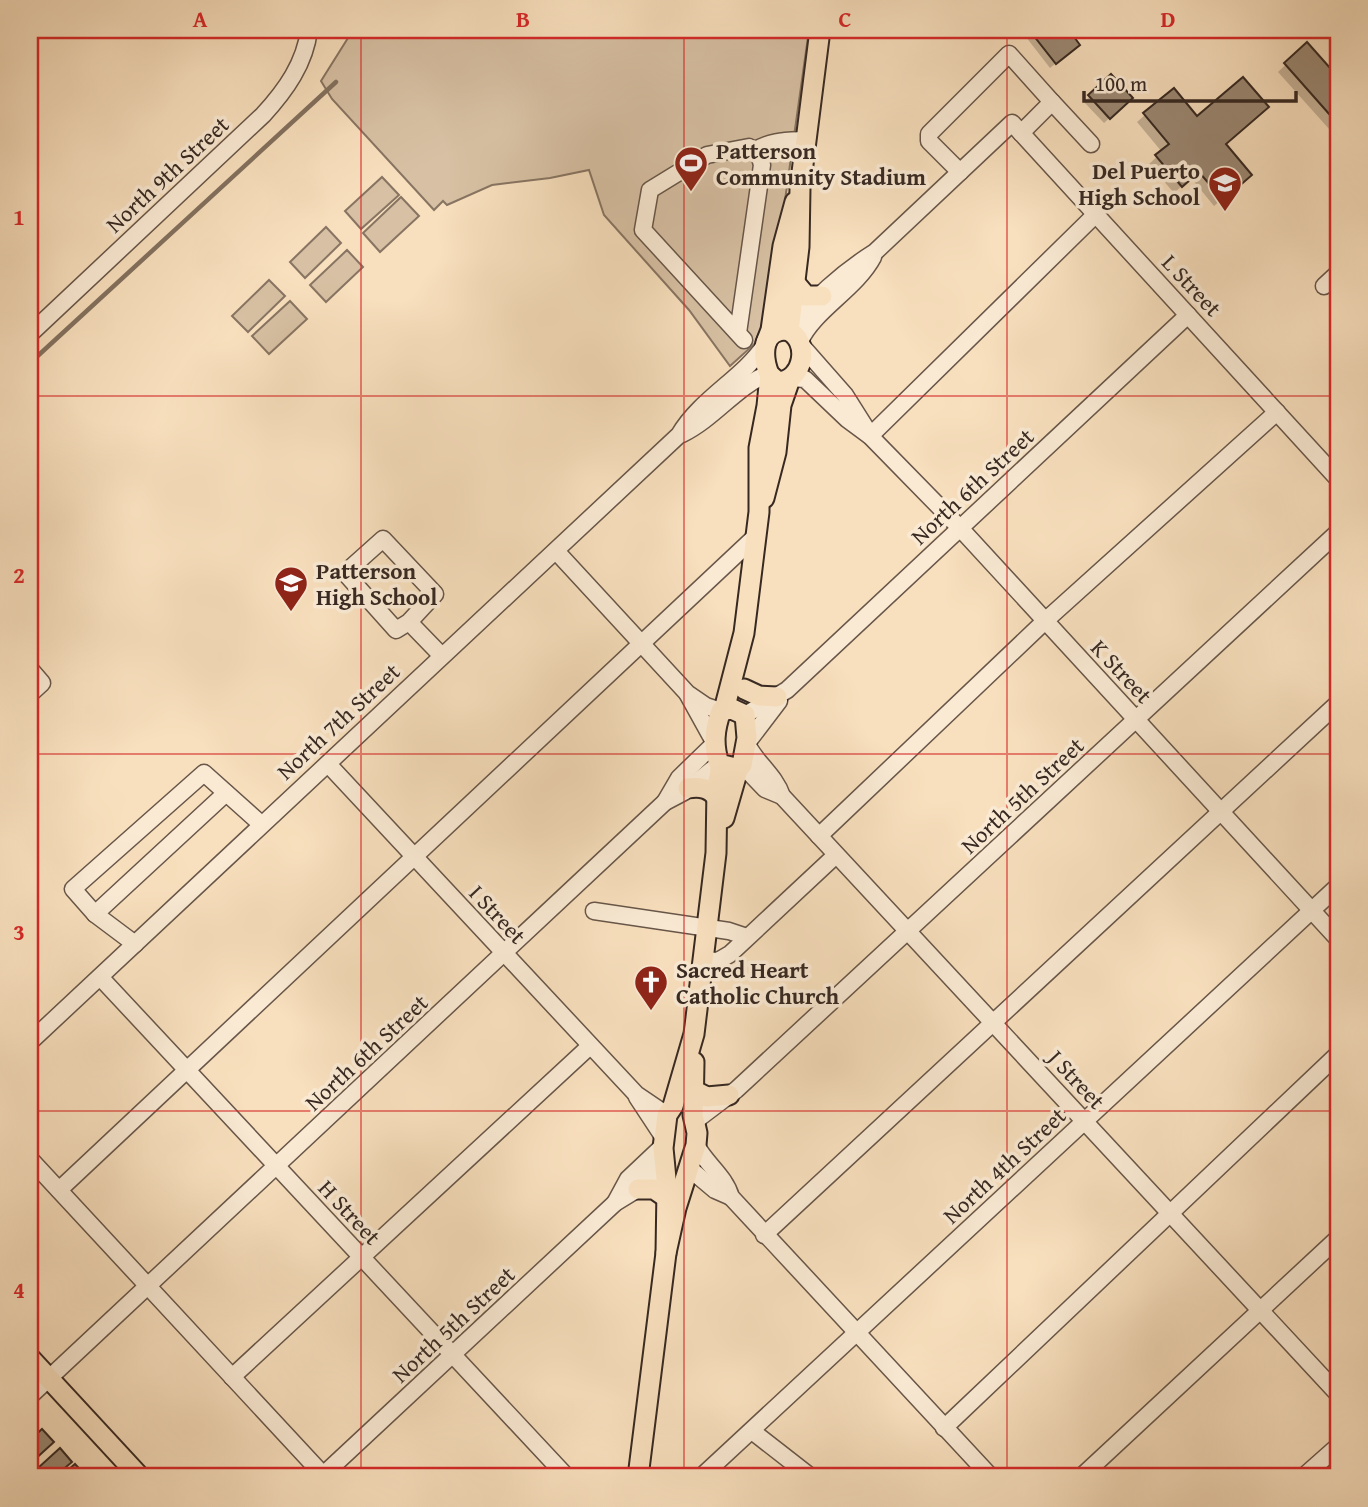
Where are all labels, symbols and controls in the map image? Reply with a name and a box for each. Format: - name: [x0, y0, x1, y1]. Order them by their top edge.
- text: A: [193, 2, 208, 35]
- text: B: [516, 2, 530, 35]
- text: C: [838, 2, 852, 35]
- text: D: [1161, 2, 1176, 35]
- scale bar: [1084, 60, 1296, 104]
- text: 100 m: [1095, 68, 1147, 99]
- street label: North 9th Street: [98, 108, 236, 240]
- place label: Patterson Community Stadium: [716, 134, 926, 193]
- sports icon: Patterson Community Stadium: [672, 144, 710, 193]
- place label: Del Puerto High School: [1079, 154, 1200, 213]
- school or university icon: Del Puerto High School: [1206, 164, 1244, 213]
- text: 1: [13, 200, 25, 233]
- street label: L Street: [1155, 247, 1229, 323]
- street label: North 6th Street: [903, 420, 1041, 552]
- place label: Patterson High School: [316, 554, 437, 613]
- text: 2: [13, 558, 25, 591]
- school or university icon: Patterson High School: [272, 564, 310, 613]
- street label: K Street: [1084, 632, 1160, 710]
- street label: North 7th Street: [269, 655, 407, 787]
- street label: North 5th Street: [953, 729, 1091, 861]
- street label: I Street: [462, 877, 534, 951]
- text: 3: [13, 915, 25, 948]
- place label: Sacred Heart Catholic Church: [676, 953, 840, 1012]
- church icon: Sacred Heart Catholic Church: [632, 963, 670, 1012]
- street label: North 6th Street: [297, 986, 435, 1118]
- street label: J Street: [1039, 1040, 1113, 1116]
- street label: North 4th Street: [935, 1099, 1073, 1231]
- street label: H Street: [311, 1172, 389, 1252]
- street label: North 5th Street: [384, 1258, 522, 1390]
- text: 4: [13, 1273, 25, 1306]

